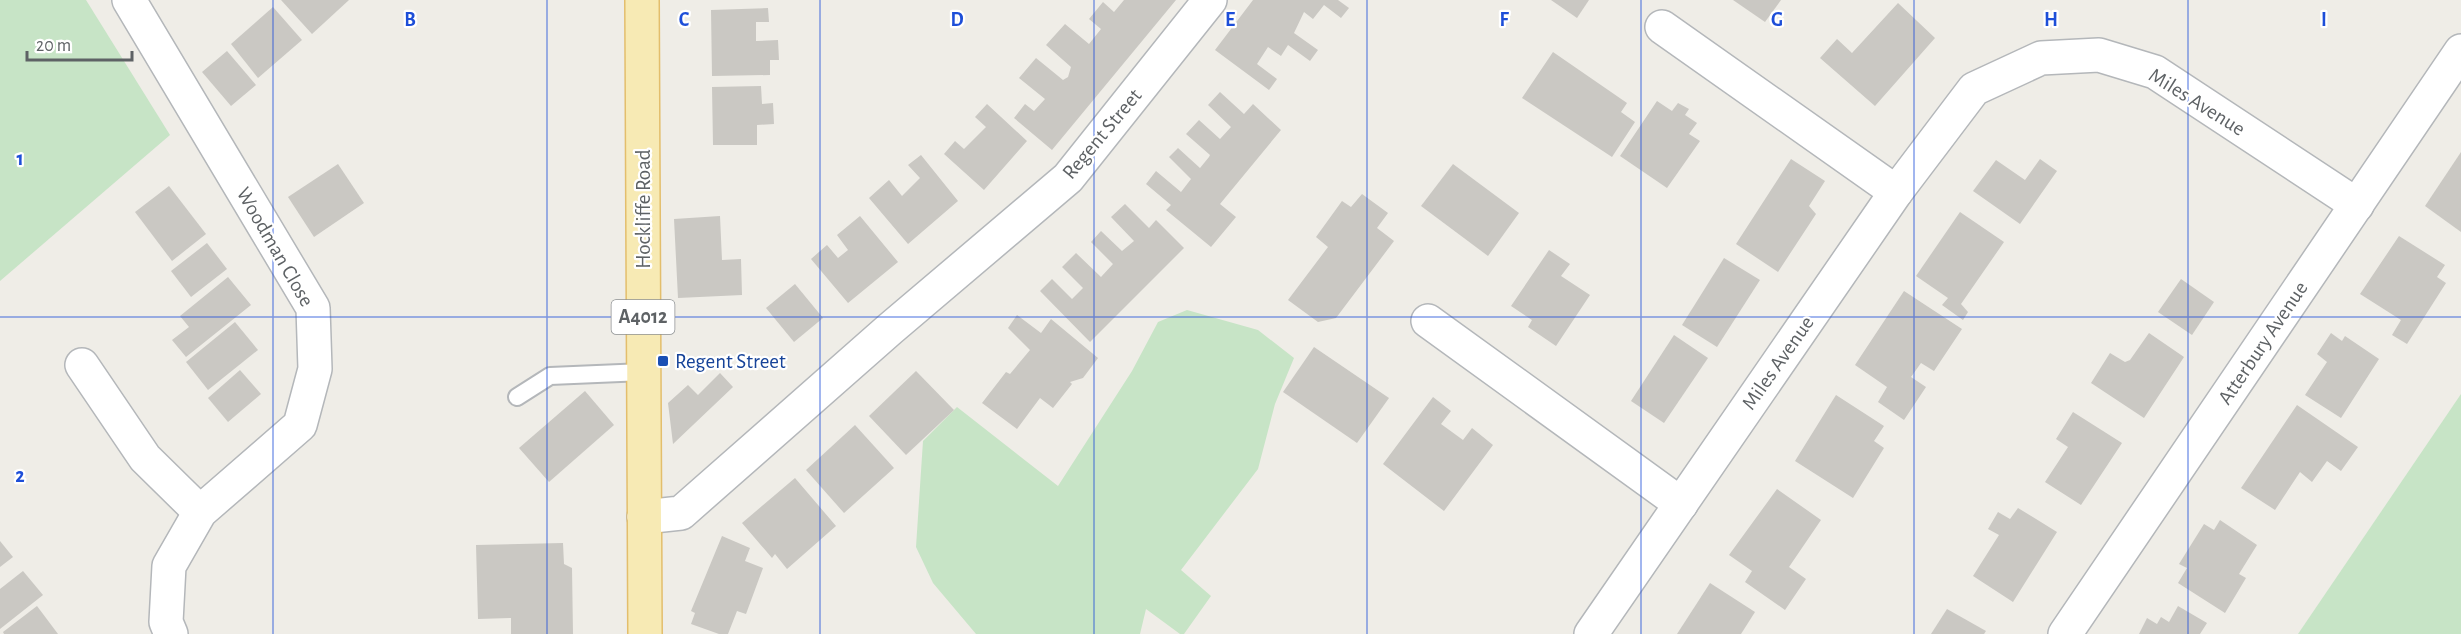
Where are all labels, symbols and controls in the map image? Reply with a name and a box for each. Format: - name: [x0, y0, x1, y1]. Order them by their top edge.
- text: B: [404, 10, 416, 30]
- text: C: [679, 10, 690, 30]
- text: D: [950, 10, 964, 30]
- text: E: [1225, 10, 1235, 30]
- text: F: [1499, 10, 1509, 30]
- text: G: [1771, 10, 1783, 30]
- text: H: [2044, 10, 2058, 30]
- text: I: [2321, 10, 2327, 30]
- scale bar: [27, 24, 132, 62]
- text: 20 m: [36, 37, 71, 55]
- street label: Miles Avenue: [2145, 64, 2249, 140]
- street label: Regent Street: [1058, 85, 1146, 183]
- text: 1: [16, 149, 24, 169]
- street label: Hockliffe Road: [633, 149, 654, 269]
- street label: Woodman Close: [232, 184, 318, 310]
- street label: Atterbury Avenue: [2214, 278, 2312, 408]
- road number: A4012: [612, 300, 674, 334]
- street label: Miles Avenue: [1738, 312, 1818, 414]
- place label: Regent Street: [675, 351, 786, 372]
- marker: Regent Street: [656, 354, 670, 368]
- text: 2: [15, 466, 25, 486]

